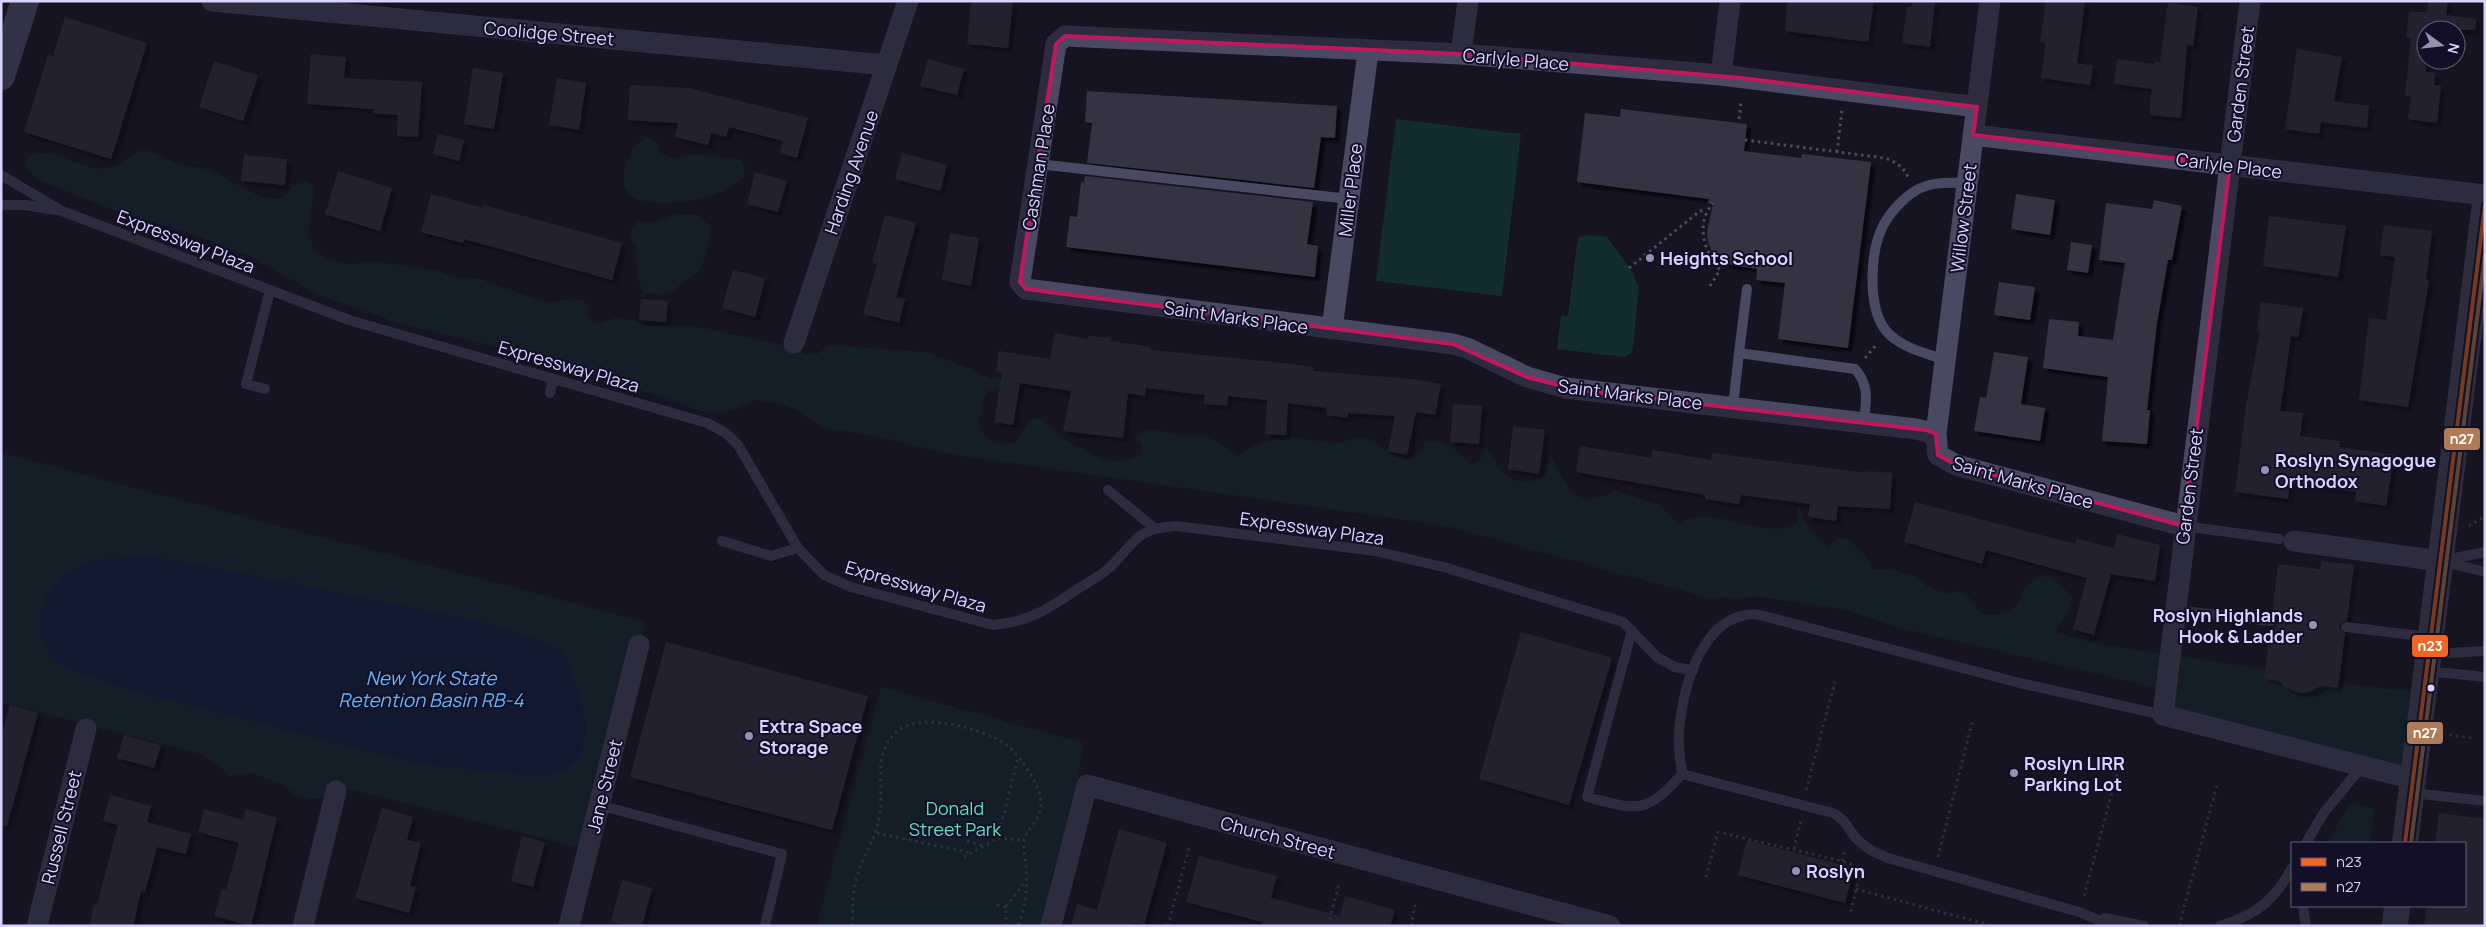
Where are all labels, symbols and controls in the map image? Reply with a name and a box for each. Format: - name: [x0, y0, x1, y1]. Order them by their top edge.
- street label: Coolidge Street: [483, 15, 615, 51]
- north arrow: [2416, 20, 2466, 70]
- street label: Garden Street: [2221, 24, 2259, 144]
- text: N: [2444, 41, 2465, 56]
- street label: Carlyle Place: [1462, 42, 1570, 76]
- street label: Cashman Place: [1016, 102, 1060, 232]
- street label: Harding Avenue: [818, 107, 884, 237]
- street label: Miller Place: [1332, 142, 1368, 238]
- street label: Carlyle Place: [2175, 147, 2283, 183]
- street label: Willow Street: [1944, 162, 1982, 274]
- street label: Expressway Plaza: [114, 204, 258, 278]
- place label: Heights School: [1660, 246, 1793, 270]
- marker: Heights School: [1644, 252, 1656, 264]
- street label: Saint Marks Place: [1162, 295, 1310, 339]
- street label: Expressway Plaza: [496, 334, 642, 398]
- street label: Saint Marks Place: [1556, 373, 1704, 415]
- street label: Garden Street: [2170, 426, 2208, 546]
- line badge: n27: [2443, 427, 2481, 451]
- text: n27: [2450, 429, 2474, 448]
- place label: Roslyn Synagogue Orthodox: [2275, 448, 2436, 493]
- street label: Saint Marks Place: [1950, 450, 2096, 514]
- marker: Roslyn Synagogue Orthodox: [2259, 464, 2271, 476]
- street label: Expressway Plaza: [1238, 506, 1386, 550]
- street label: Expressway Plaza: [843, 554, 989, 618]
- place label: Roslyn Highlands Hook & Ladder: [2153, 603, 2303, 648]
- marker: Roslyn Highlands Hook & Ladder: [2307, 619, 2319, 631]
- line badge: n23: [2411, 634, 2449, 658]
- text: n23: [2417, 636, 2443, 655]
- water label: New York State Retention Basin RB-4: [338, 665, 525, 713]
- unlabelled marker: [2426, 683, 2436, 693]
- place label: Extra Space Storage: [759, 714, 863, 759]
- line badge: n27: [2406, 721, 2444, 745]
- text: n27: [2413, 723, 2437, 742]
- marker: Extra Space Storage: [743, 730, 755, 742]
- street label: Jane Street: [581, 737, 627, 835]
- place label: Roslyn LIRR Parking Lot: [2024, 751, 2125, 796]
- marker: Roslyn LIRR Parking Lot: [2008, 767, 2020, 779]
- street label: Russell Street: [35, 768, 87, 886]
- park label: Donald Street Park: [909, 796, 1002, 841]
- street label: Church Street: [1218, 810, 1338, 864]
- legend: [2291, 842, 2466, 907]
- text: n23: [2336, 851, 2362, 872]
- place label: Roslyn: [1806, 859, 1865, 883]
- marker: Roslyn: [1790, 865, 1802, 877]
- text: n27: [2336, 876, 2361, 897]

